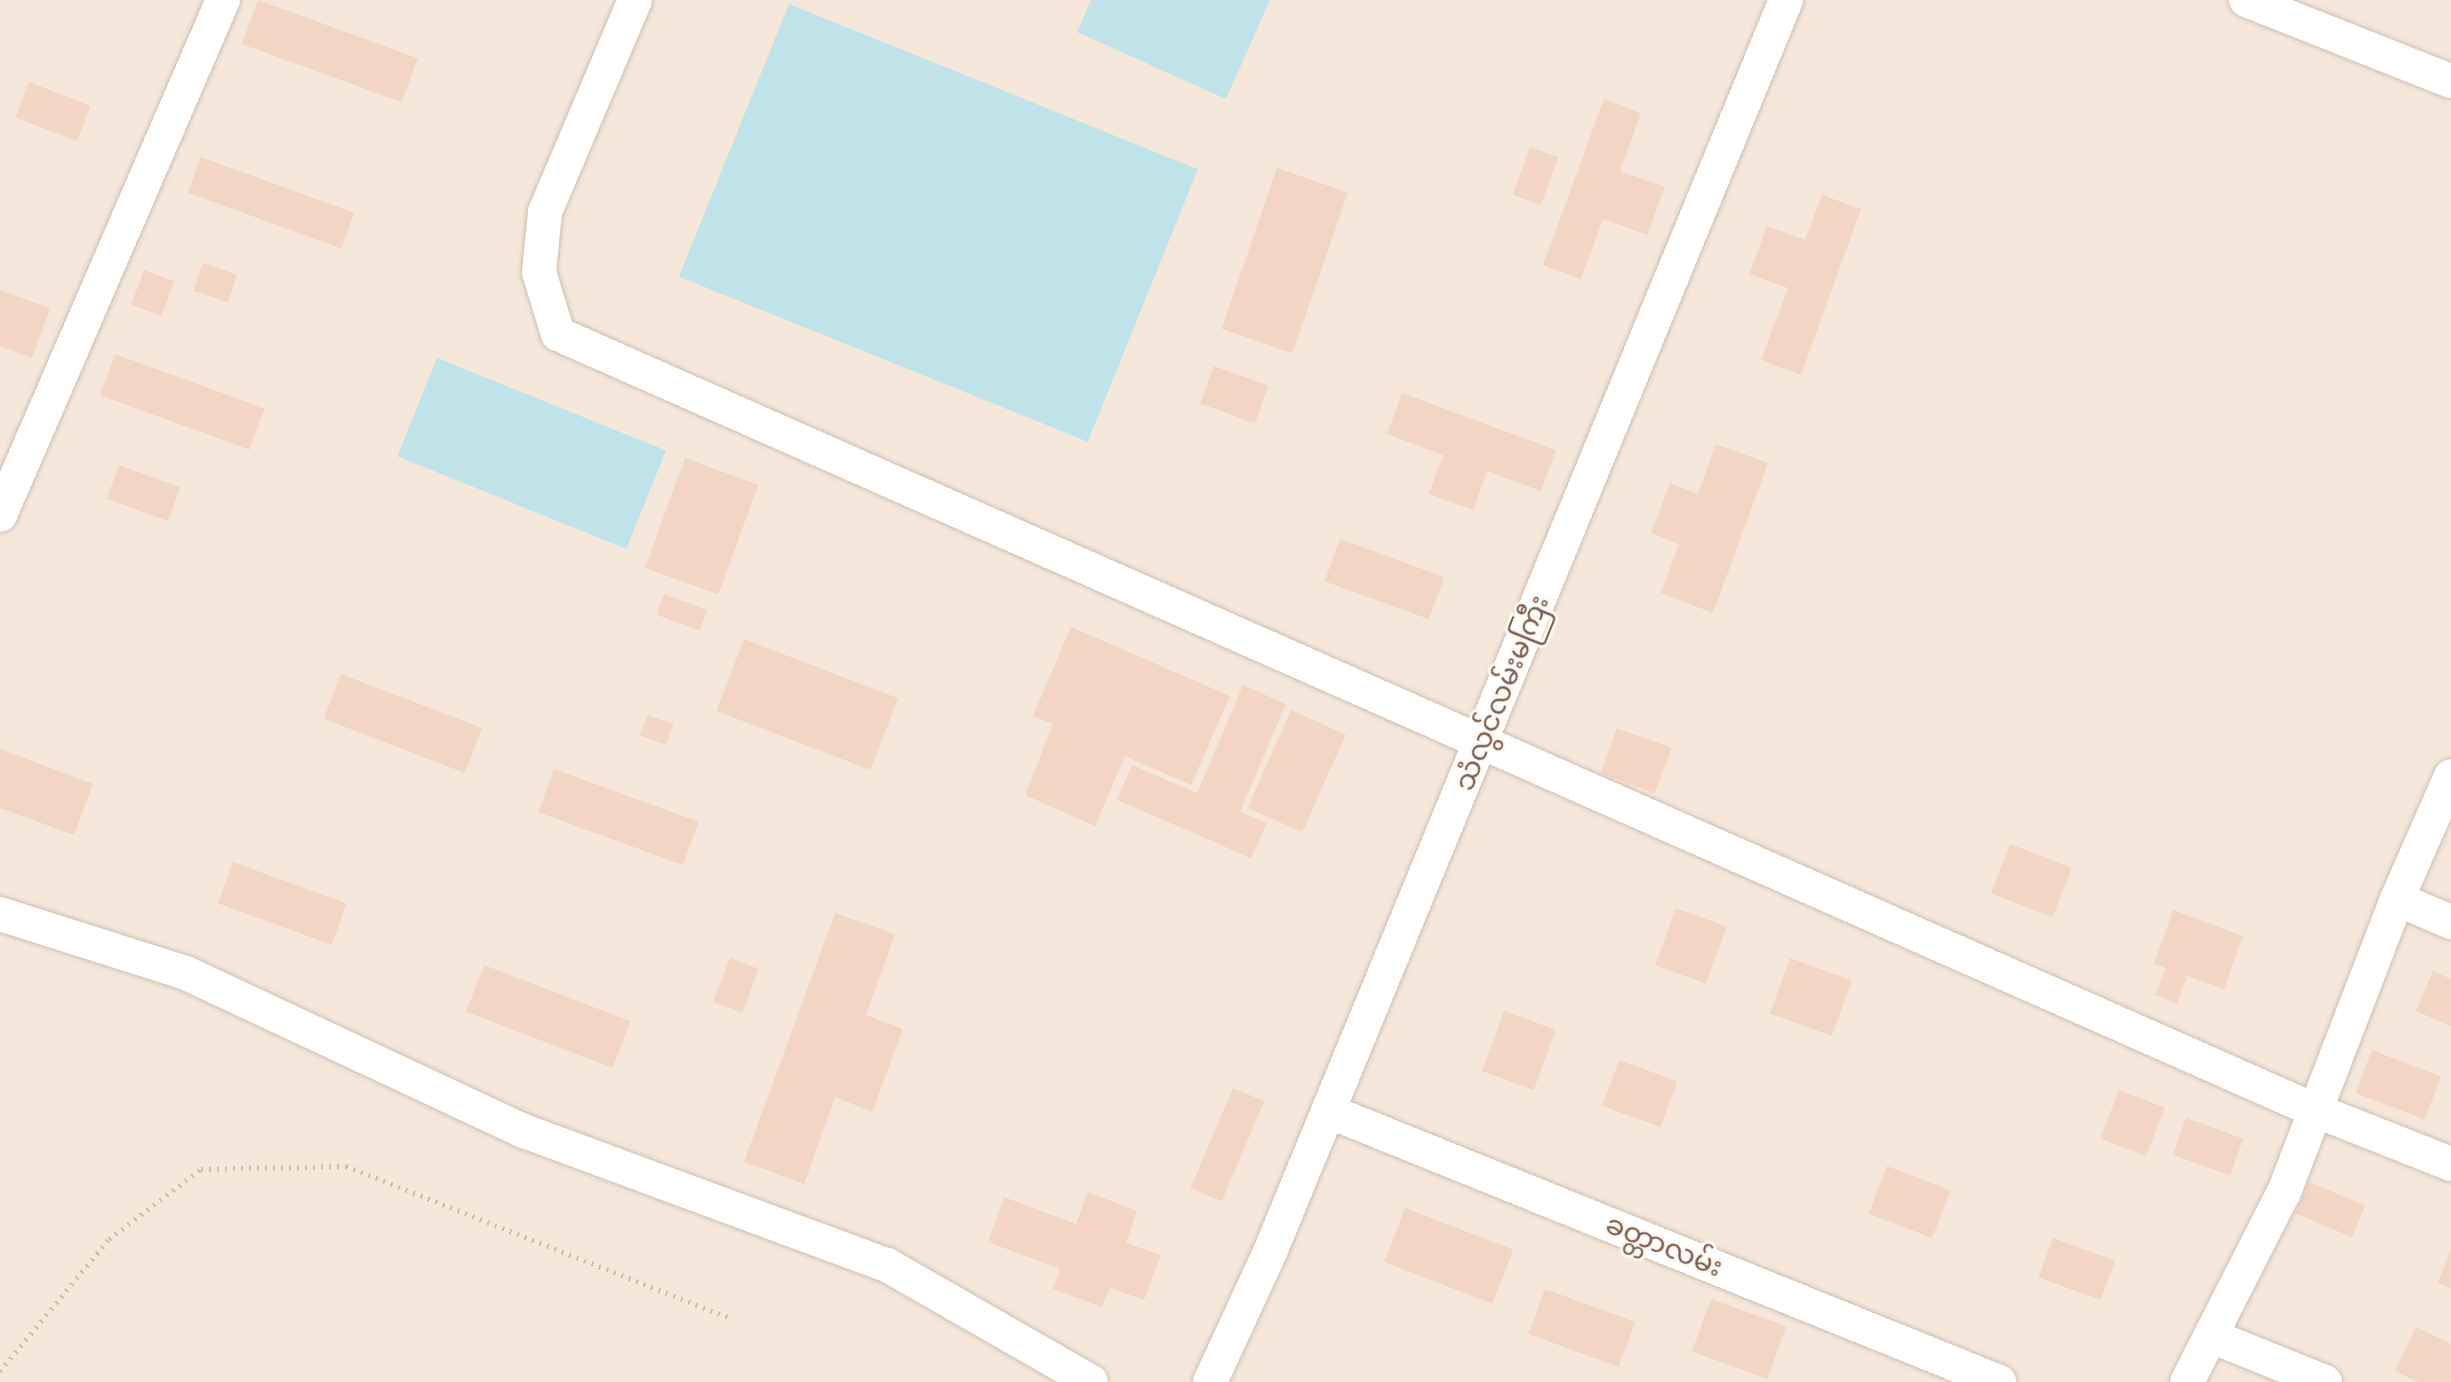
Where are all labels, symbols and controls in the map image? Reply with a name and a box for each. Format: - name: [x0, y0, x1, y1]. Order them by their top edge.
- street label: သံလွင်လမ်းမကြီး: [1447, 590, 1557, 796]
- street label: ခတ္တာလမ်း: [1601, 1207, 1727, 1285]

